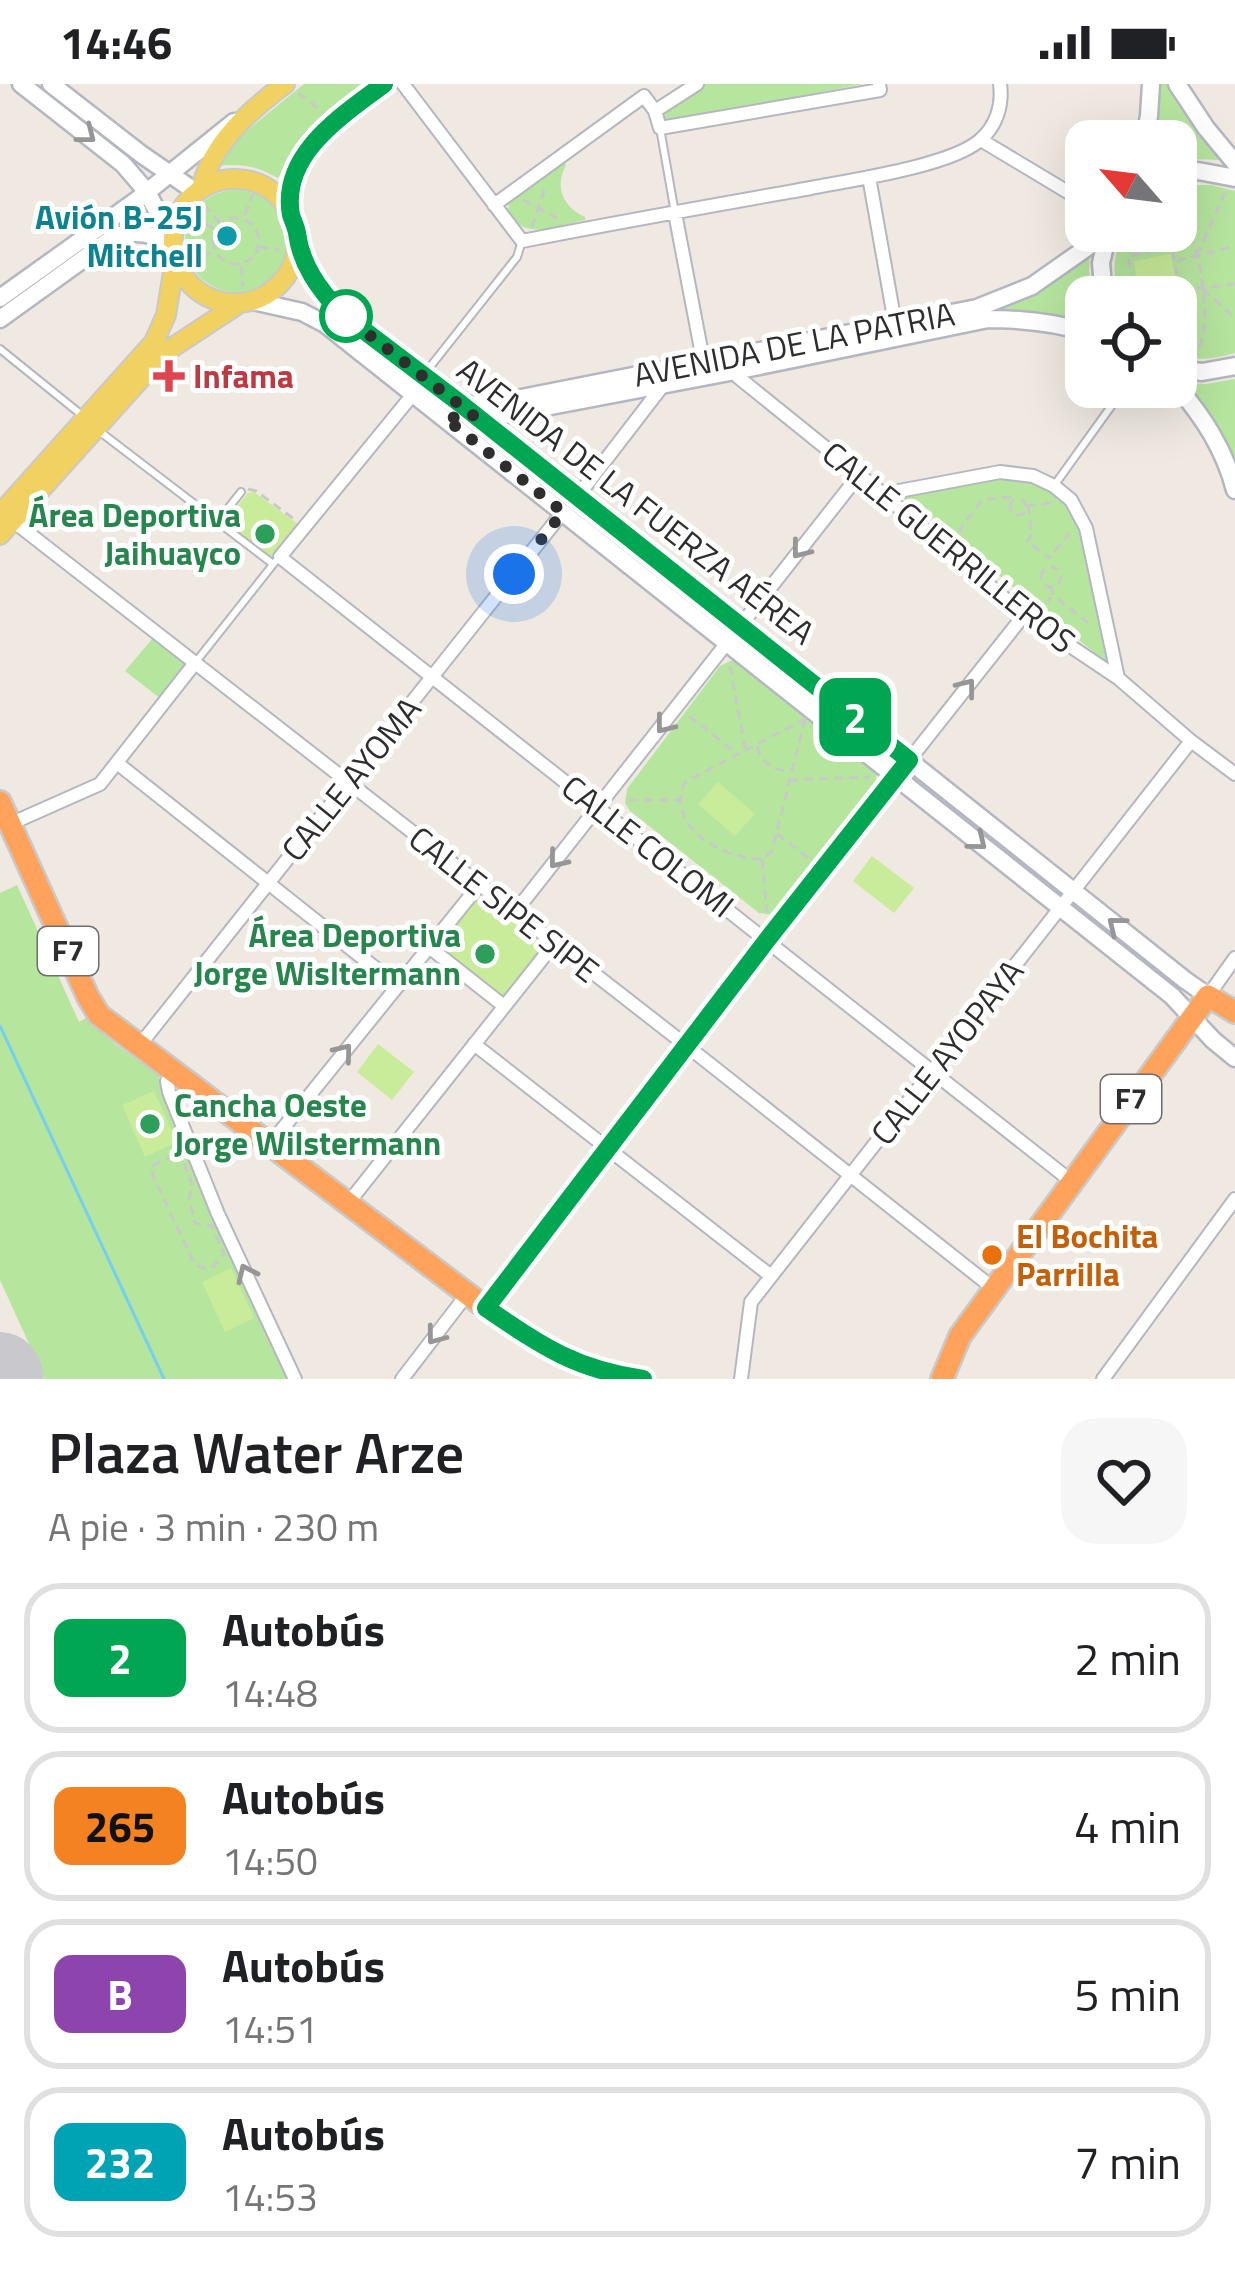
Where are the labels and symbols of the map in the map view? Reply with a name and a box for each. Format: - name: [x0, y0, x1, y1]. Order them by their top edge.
- north arrow: [1065, 120, 1197, 252]
- one-way arrow: [73, 121, 95, 142]
- place label: Avión B-25J Mitchell: [35, 192, 203, 280]
- marker: Avión B-25J Mitchell: [214, 223, 240, 249]
- street label: AVENIDA DE LA PATRIA: [629, 288, 959, 400]
- unlabelled marker: [321, 291, 371, 341]
- street label: AVENIDA DE LA FUERZA AÉREA: [447, 345, 825, 657]
- place label: Infama: [193, 351, 294, 401]
- marker: Infama: [156, 363, 182, 389]
- street label: CALLE GUERRILLEROS: [812, 429, 1086, 665]
- place label: Área Deportiva Jaihuayco: [29, 490, 241, 578]
- marker: Área Deportiva Jaihuayco: [252, 521, 278, 547]
- one-way arrow: [793, 537, 814, 559]
- your location: [484, 544, 544, 604]
- line badge: 2: [816, 678, 894, 756]
- one-way arrow: [953, 679, 974, 701]
- street label: CALLE AYOMA: [269, 686, 433, 872]
- one-way arrow: [657, 711, 678, 733]
- street label: CALLE COLOMI: [551, 763, 745, 929]
- street label: CALLE SIPE SIPE: [398, 814, 610, 994]
- one-way arrow: [965, 828, 987, 849]
- one-way arrow: [550, 846, 571, 868]
- place label: Área Deportiva Jorge Wisltermann: [194, 910, 461, 998]
- one-way arrow: [1107, 917, 1129, 939]
- road number: F7: [38, 927, 98, 975]
- marker: Área Deportiva Jorge Wisltermann: [472, 941, 498, 967]
- street label: CALLE AYOPAYA: [858, 948, 1036, 1156]
- one-way arrow: [330, 1044, 351, 1066]
- road number: F7: [1101, 1075, 1161, 1123]
- place label: Cancha Oeste Jorge Wilstermann: [174, 1080, 441, 1168]
- marker: Cancha Oeste Jorge Wilstermann: [137, 1111, 163, 1137]
- place label: El Bochita Parrilla: [1016, 1211, 1158, 1299]
- marker: El Bochita Parrilla: [979, 1242, 1005, 1268]
- one-way arrow: [236, 1264, 260, 1285]
- one-way arrow: [428, 1323, 449, 1345]

